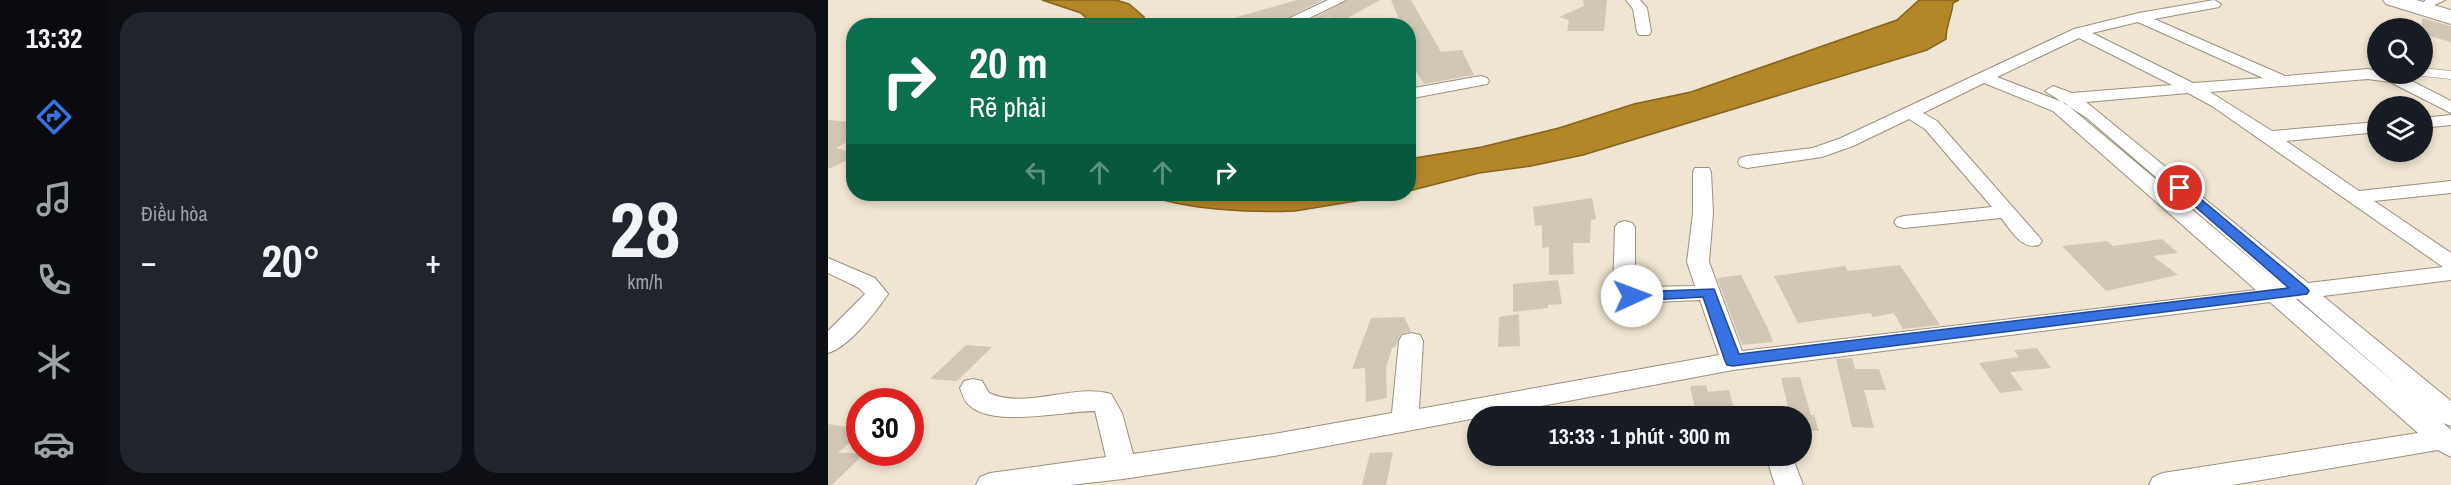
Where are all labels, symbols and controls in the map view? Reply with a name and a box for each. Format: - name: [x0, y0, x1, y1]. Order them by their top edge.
- map controls: [2367, 18, 2433, 162]
- button: search: [2367, 18, 2433, 84]
- text: 13:32: [26, 20, 82, 56]
- text: 20 m: [969, 35, 1048, 91]
- icon: right: [870, 42, 948, 120]
- text: Rẽ phải: [969, 89, 1047, 125]
- icon: directions: [33, 96, 75, 138]
- button: layers: [2367, 96, 2433, 162]
- icon: left: [1020, 156, 1053, 189]
- icon: ahead: [1083, 156, 1116, 189]
- icon: ahead: [1146, 156, 1179, 189]
- icon: right: [1209, 156, 1242, 189]
- pin: [2154, 162, 2205, 213]
- icon: arrive: [2163, 171, 2196, 204]
- text: 28: [609, 176, 681, 281]
- icon: music: [33, 178, 75, 220]
- text: Điều hòa: [141, 200, 208, 227]
- text: 20°: [261, 230, 321, 291]
- text: −: [141, 239, 157, 283]
- text: +: [425, 239, 441, 283]
- icon: phone: [33, 259, 75, 301]
- position arrow: [1600, 264, 1664, 328]
- text: km/h: [627, 268, 663, 295]
- icon: climate: [33, 341, 75, 383]
- speed limit sign: 30: [846, 388, 924, 466]
- text: 13:33 · 1 phút · 300 m: [1549, 421, 1730, 451]
- icon: car: [33, 423, 75, 465]

